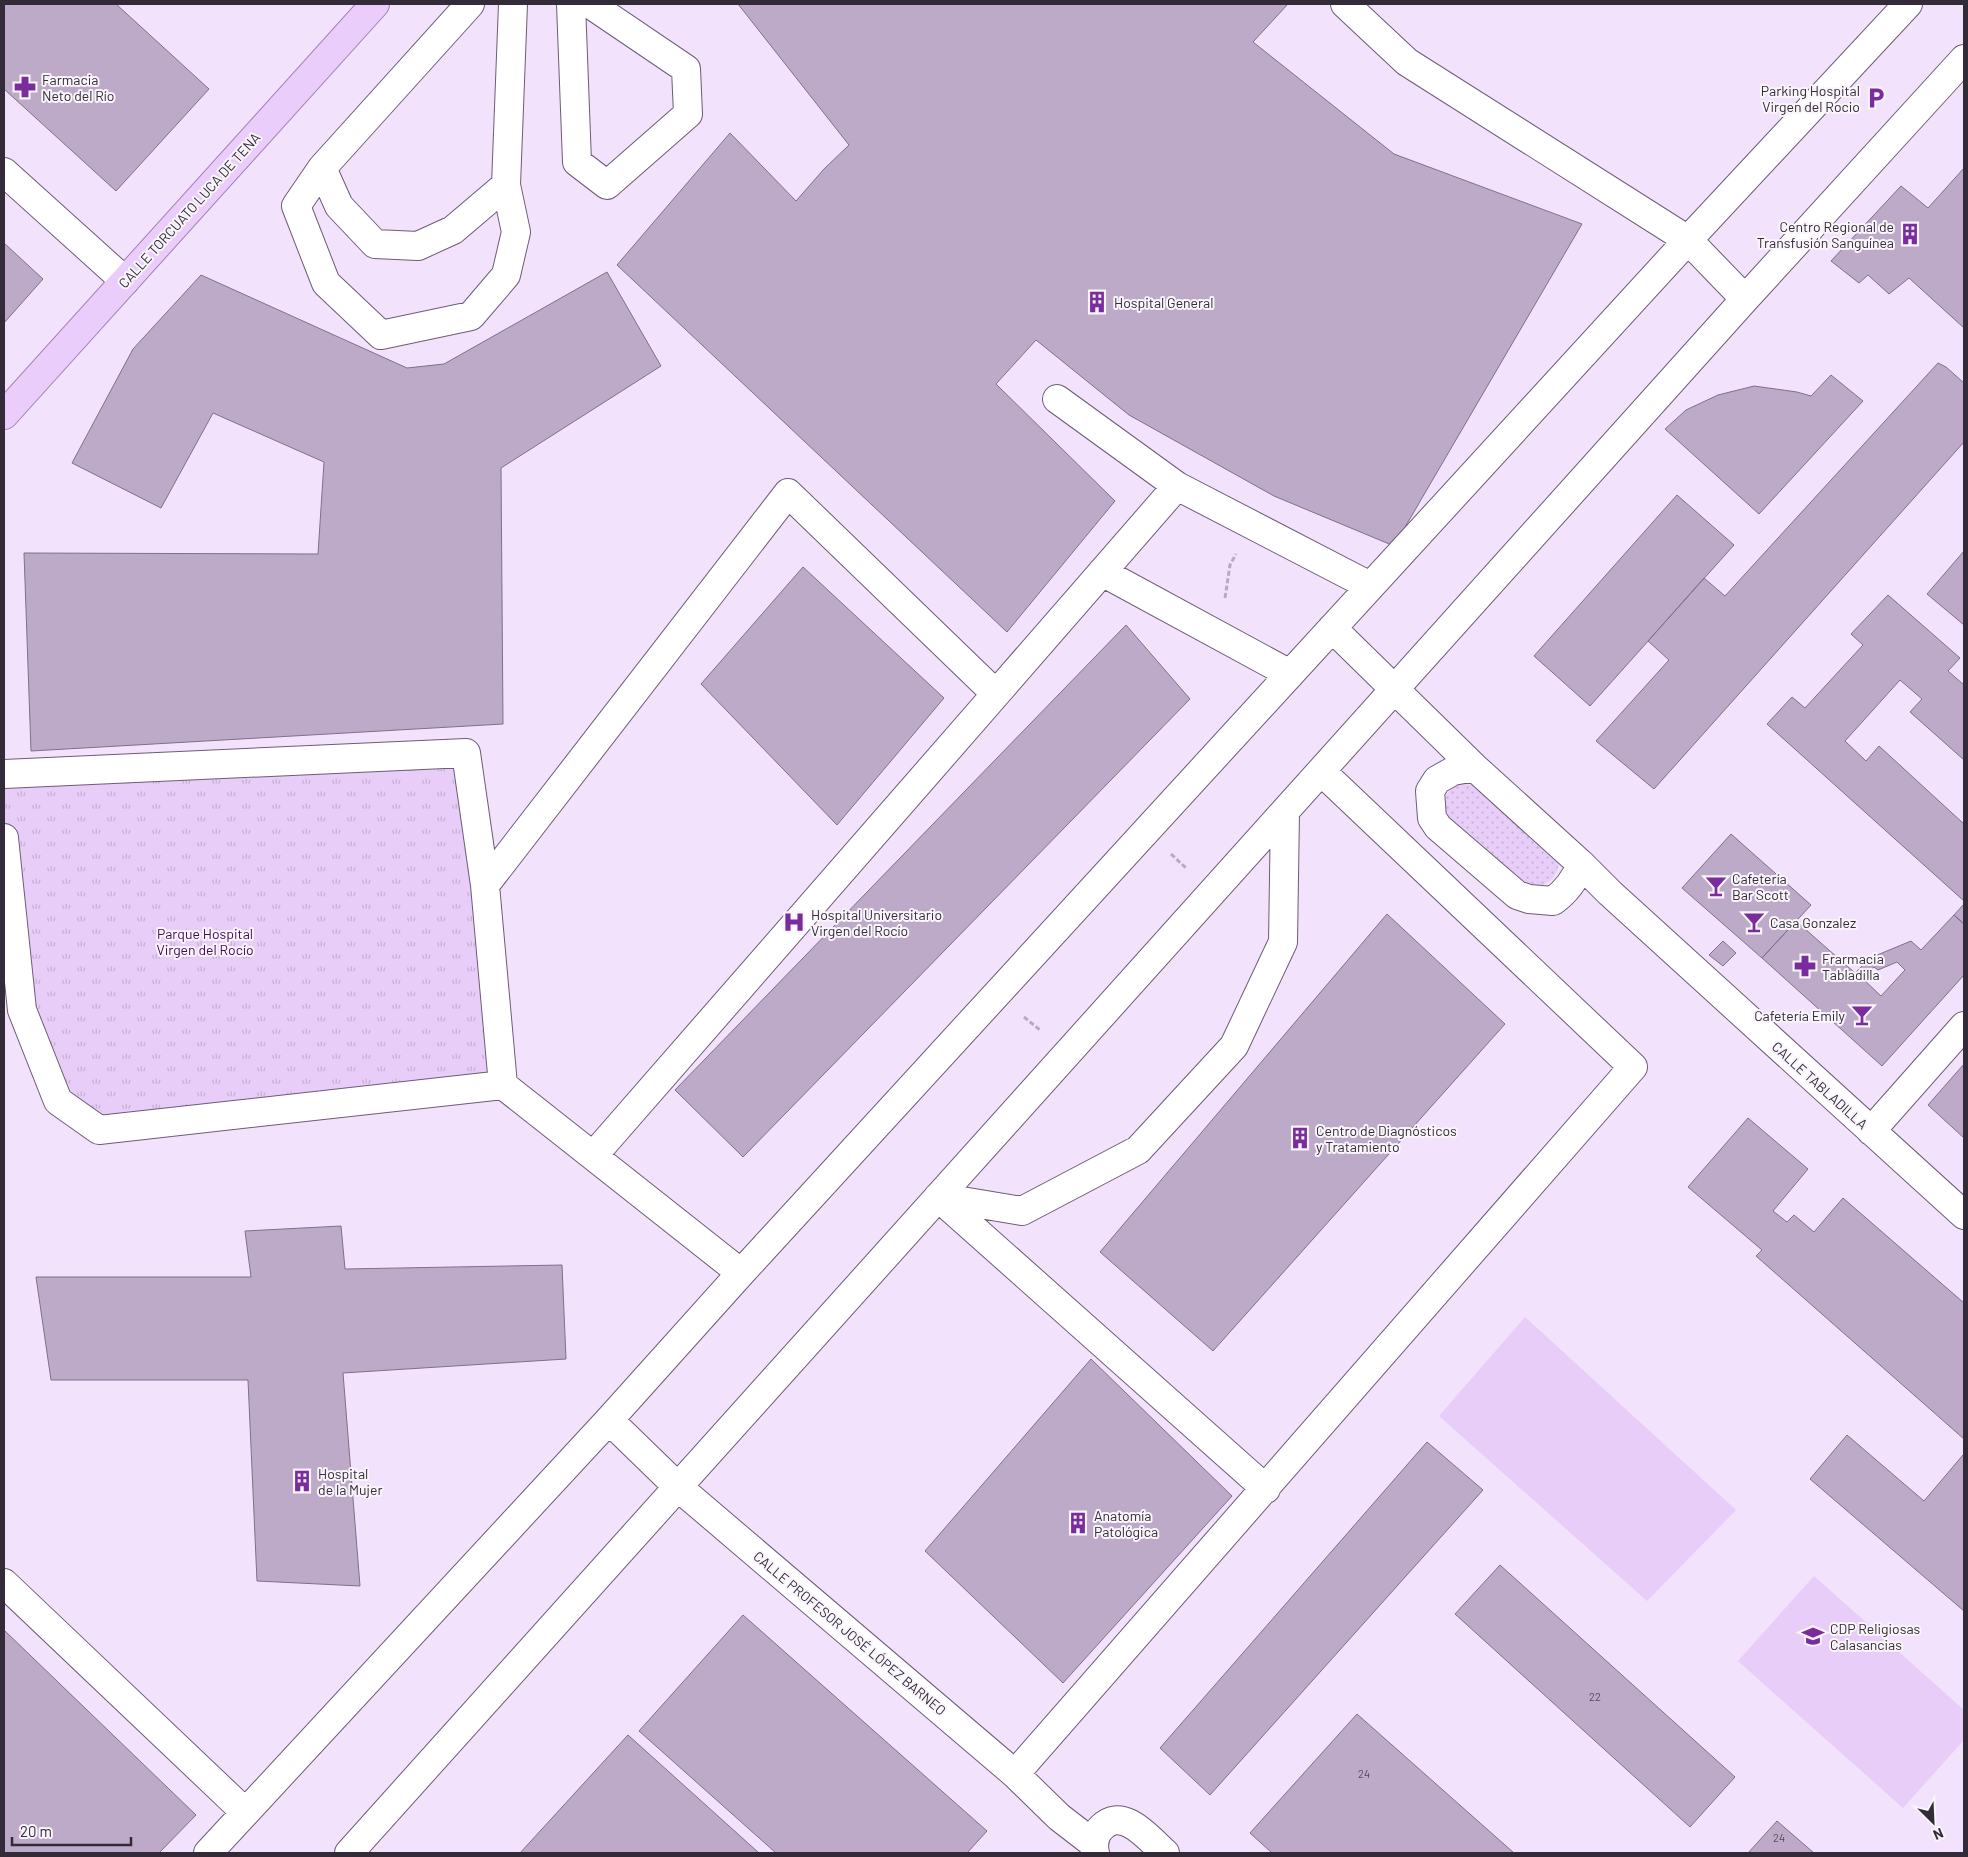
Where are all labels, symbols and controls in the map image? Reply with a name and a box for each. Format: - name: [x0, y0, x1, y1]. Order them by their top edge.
- place label: Farmacia Neto del Río: [42, 71, 114, 104]
- pharmacy icon: Farmacia Neto del Río: [12, 74, 38, 100]
- place label: Parking Hospital Virgen del Rocio: [1761, 82, 1860, 115]
- parking icon: Parking Hospital Virgen del Rocio: [1863, 85, 1889, 111]
- street label: CALLE TORCUATO LUCA DE TENA: [115, 128, 264, 291]
- place label: Centro Regional de Transfusión Sanguínea: [1757, 218, 1894, 251]
- building icon: Centro Regional de Transfusión Sanguínea: [1897, 221, 1923, 247]
- building icon: Hospital General: [1084, 289, 1110, 315]
- place label: Hospital General: [1114, 294, 1213, 311]
- place label: Cafetería Bar Scott: [1732, 870, 1789, 903]
- bar icon: Cafetería Bar Scott: [1703, 873, 1729, 899]
- place label: Hospital Universitario Virgen del Rocío: [811, 906, 942, 939]
- hospital icon: Hospital Universitario Virgen del Rocío: [781, 909, 807, 935]
- bar icon: Casa Gonzalez: [1741, 909, 1767, 935]
- place label: Casa Gonzalez: [1770, 914, 1856, 931]
- park label: Parque Hospital Virgen del Rocío: [156, 925, 254, 958]
- place label: Frarmacia Tabladilla: [1822, 950, 1884, 983]
- pharmacy icon: Frarmacia Tabladilla: [1792, 953, 1818, 979]
- bar icon: Cafetería Emily: [1849, 1002, 1875, 1028]
- place label: Cafetería Emily: [1754, 1007, 1846, 1024]
- street label: CALLE TABLADILLA: [1769, 1038, 1872, 1133]
- place label: Centro de Diagnósticos y Tratamiento: [1316, 1122, 1457, 1155]
- building icon: Centro de Diagnósticos y Tratamiento: [1287, 1125, 1313, 1151]
- place label: Hospital de la Mujer: [318, 1465, 383, 1498]
- building icon: Hospital de la Mujer: [289, 1468, 315, 1494]
- place label: Anatomía Patológica: [1094, 1507, 1158, 1540]
- building icon: Anatomía Patológica: [1065, 1510, 1091, 1536]
- street label: CALLE PROFESOR JOSÉ LÓPEZ BARNEO: [750, 1547, 950, 1719]
- place label: CDP Religiosas Calasancias: [1830, 1620, 1921, 1653]
- school or university icon: CDP Religiosas Calasancias: [1800, 1623, 1826, 1649]
- house number: 22: [1589, 1690, 1601, 1703]
- house number: 24: [1358, 1767, 1370, 1780]
- north arrow: [1908, 1797, 1958, 1847]
- scale bar: [12, 1814, 131, 1846]
- text: 20 m: [20, 1822, 52, 1840]
- text: N: [1931, 1825, 1946, 1844]
- house number: 24: [1773, 1831, 1785, 1844]

